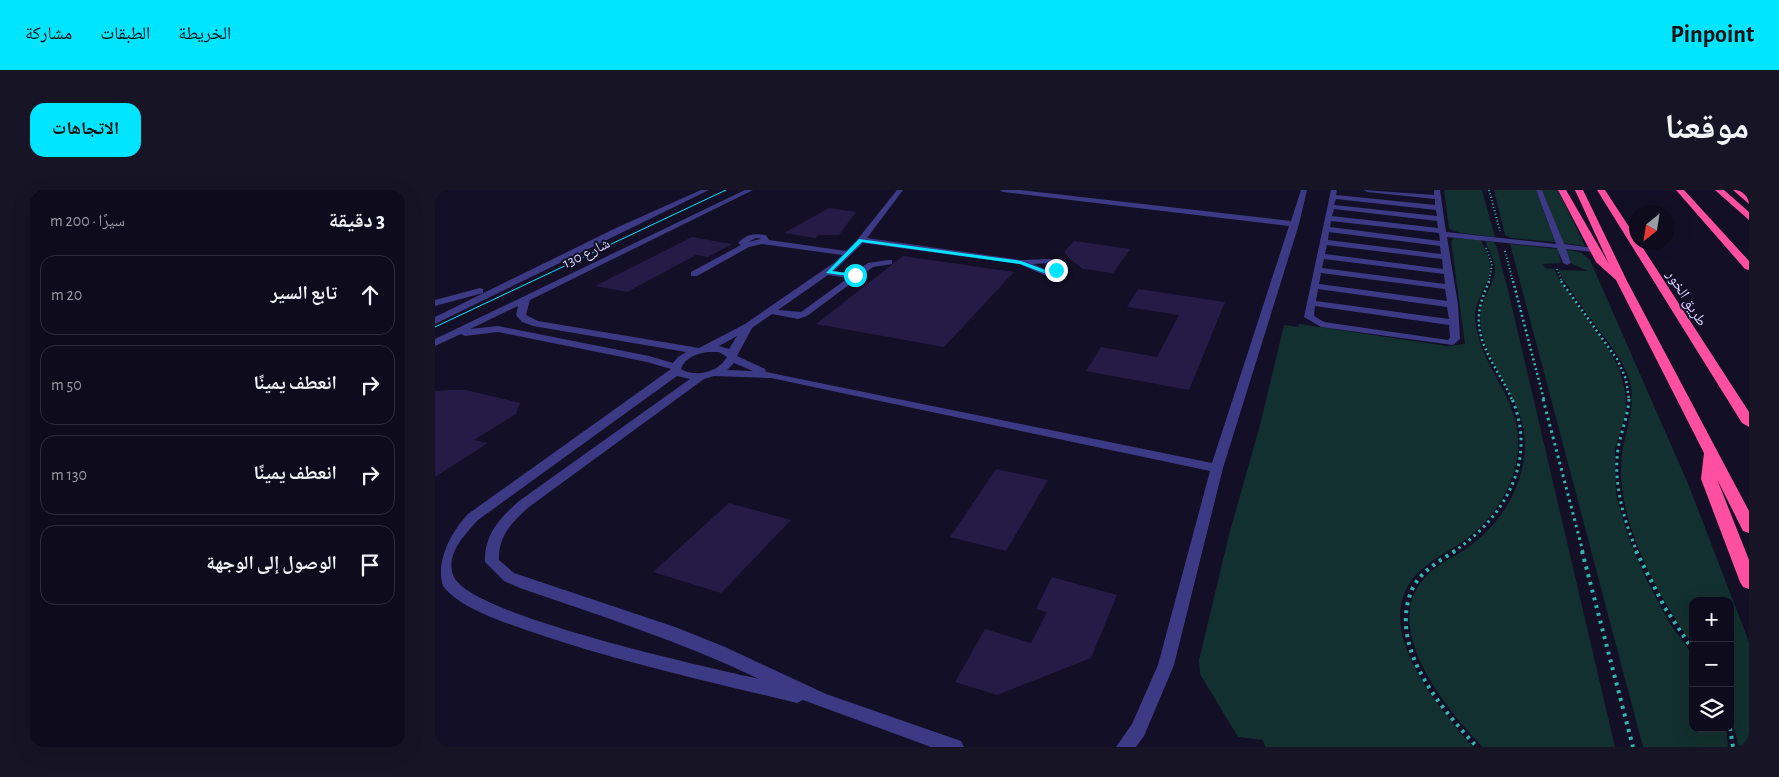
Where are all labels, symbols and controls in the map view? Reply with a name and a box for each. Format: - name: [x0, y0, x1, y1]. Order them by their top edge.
- text: Pinpoint: [1670, 23, 1754, 47]
- text: مشاركة: [25, 25, 72, 43]
- text: الطبقات: [100, 25, 150, 43]
- text: الخريطة: [178, 25, 231, 43]
- button: الاتجاهات: [30, 103, 141, 157]
- text: موقعنا: [1664, 110, 1749, 145]
- north arrow: [1629, 205, 1674, 250]
- text: 3 دقيقة: [329, 210, 385, 231]
- text: سيرًا · 200 m: [50, 213, 125, 229]
- street label: شارع 130: [560, 236, 613, 273]
- route end: [1045, 259, 1068, 282]
- route start: [844, 264, 867, 287]
- street label: طريق الخور: [1661, 267, 1710, 330]
- icon: ahead: [356, 281, 384, 309]
- text: تابع السير: [271, 284, 337, 303]
- text: 20 m: [51, 287, 82, 303]
- icon: right: [356, 371, 384, 399]
- text: انعطف يمينًا: [254, 374, 337, 393]
- text: 50 m: [51, 377, 82, 393]
- icon: right: [356, 461, 384, 489]
- text: انعطف يمينًا: [254, 464, 337, 483]
- text: 130 m: [51, 467, 87, 483]
- icon: arrive: [356, 551, 384, 579]
- text: الوصول إلى الوجهة: [206, 554, 337, 573]
- map controls: [1689, 597, 1734, 732]
- button: +: [1689, 597, 1734, 642]
- button: −: [1689, 642, 1734, 687]
- button: layers: [1689, 687, 1734, 732]

